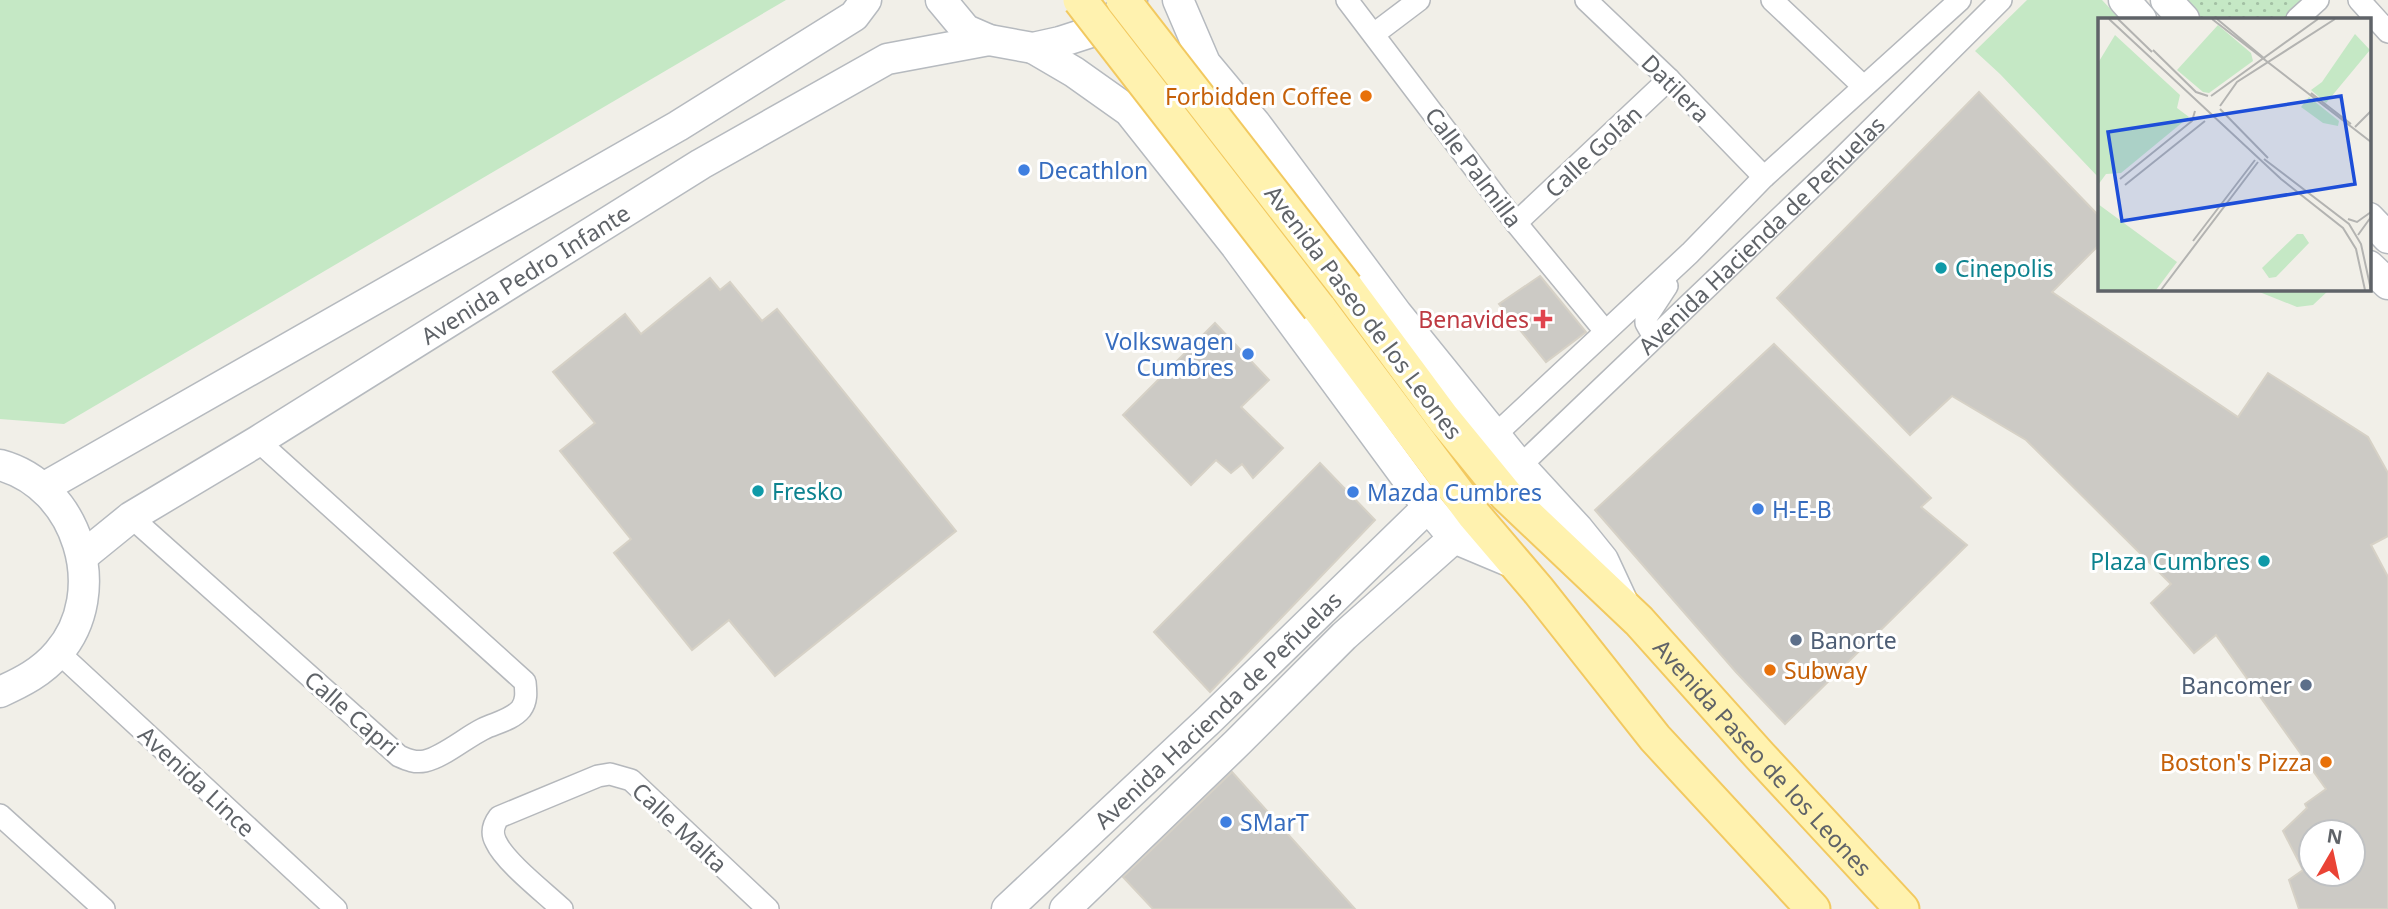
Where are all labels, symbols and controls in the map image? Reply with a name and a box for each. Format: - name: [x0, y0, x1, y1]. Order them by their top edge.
- inset map: [2098, 18, 2370, 290]
- street label: Datilera: [1635, 47, 1717, 129]
- place label: Forbidden Coffee: [1165, 80, 1352, 112]
- marker: Forbidden Coffee: [1358, 88, 1374, 104]
- street label: Calle Golán: [1537, 98, 1649, 204]
- street label: Calle Palmilla: [1418, 100, 1530, 234]
- street label: Avenida Hacienda de Peñuelas: [1631, 109, 1892, 361]
- place label: Decathlon: [1038, 154, 1148, 186]
- marker: Decathlon: [1016, 162, 1032, 178]
- street label: Avenida Paseo de los Leones: [1258, 178, 1470, 446]
- street label: Avenida Pedro Infante: [415, 196, 636, 351]
- place label: Cinepolis: [1955, 252, 2054, 284]
- marker: Cinepolis: [1933, 260, 1949, 276]
- place label: Benavides: [1418, 303, 1529, 335]
- marker: Benavides: [1535, 311, 1551, 327]
- place label: Volkswagen Cumbres: [1105, 325, 1234, 383]
- marker: Volkswagen Cumbres: [1240, 346, 1256, 362]
- place label: Fresko: [772, 475, 843, 507]
- place label: Mazda Cumbres: [1367, 476, 1542, 508]
- marker: Fresko: [750, 483, 766, 499]
- marker: Mazda Cumbres: [1345, 484, 1361, 500]
- place label: H-E-B: [1772, 493, 1832, 525]
- marker: H-E-B: [1750, 501, 1766, 517]
- place label: Plaza Cumbres: [2090, 545, 2250, 577]
- marker: Plaza Cumbres: [2256, 553, 2272, 569]
- street label: Avenida Hacienda de Peñuelas: [1087, 584, 1348, 836]
- place label: Banorte: [1810, 624, 1897, 656]
- street label: Avenida Paseo de los Leones: [1646, 632, 1879, 883]
- marker: Banorte: [1788, 632, 1804, 648]
- place label: Subway: [1784, 654, 1868, 686]
- marker: Subway: [1762, 662, 1778, 678]
- street label: Calle Capri: [298, 663, 406, 763]
- place label: Bancomer: [2181, 669, 2292, 701]
- marker: Bancomer: [2298, 677, 2314, 693]
- street label: Avenida Lince: [132, 719, 262, 843]
- place label: Boston's Pizza: [2160, 746, 2312, 778]
- marker: Boston's Pizza: [2318, 754, 2334, 770]
- street label: Calle Malta: [626, 775, 734, 879]
- place label: SMarT: [1240, 806, 1309, 838]
- marker: SMarT: [1218, 814, 1234, 830]
- north arrow: [2297, 818, 2367, 888]
- text: N: [2325, 822, 2344, 850]

